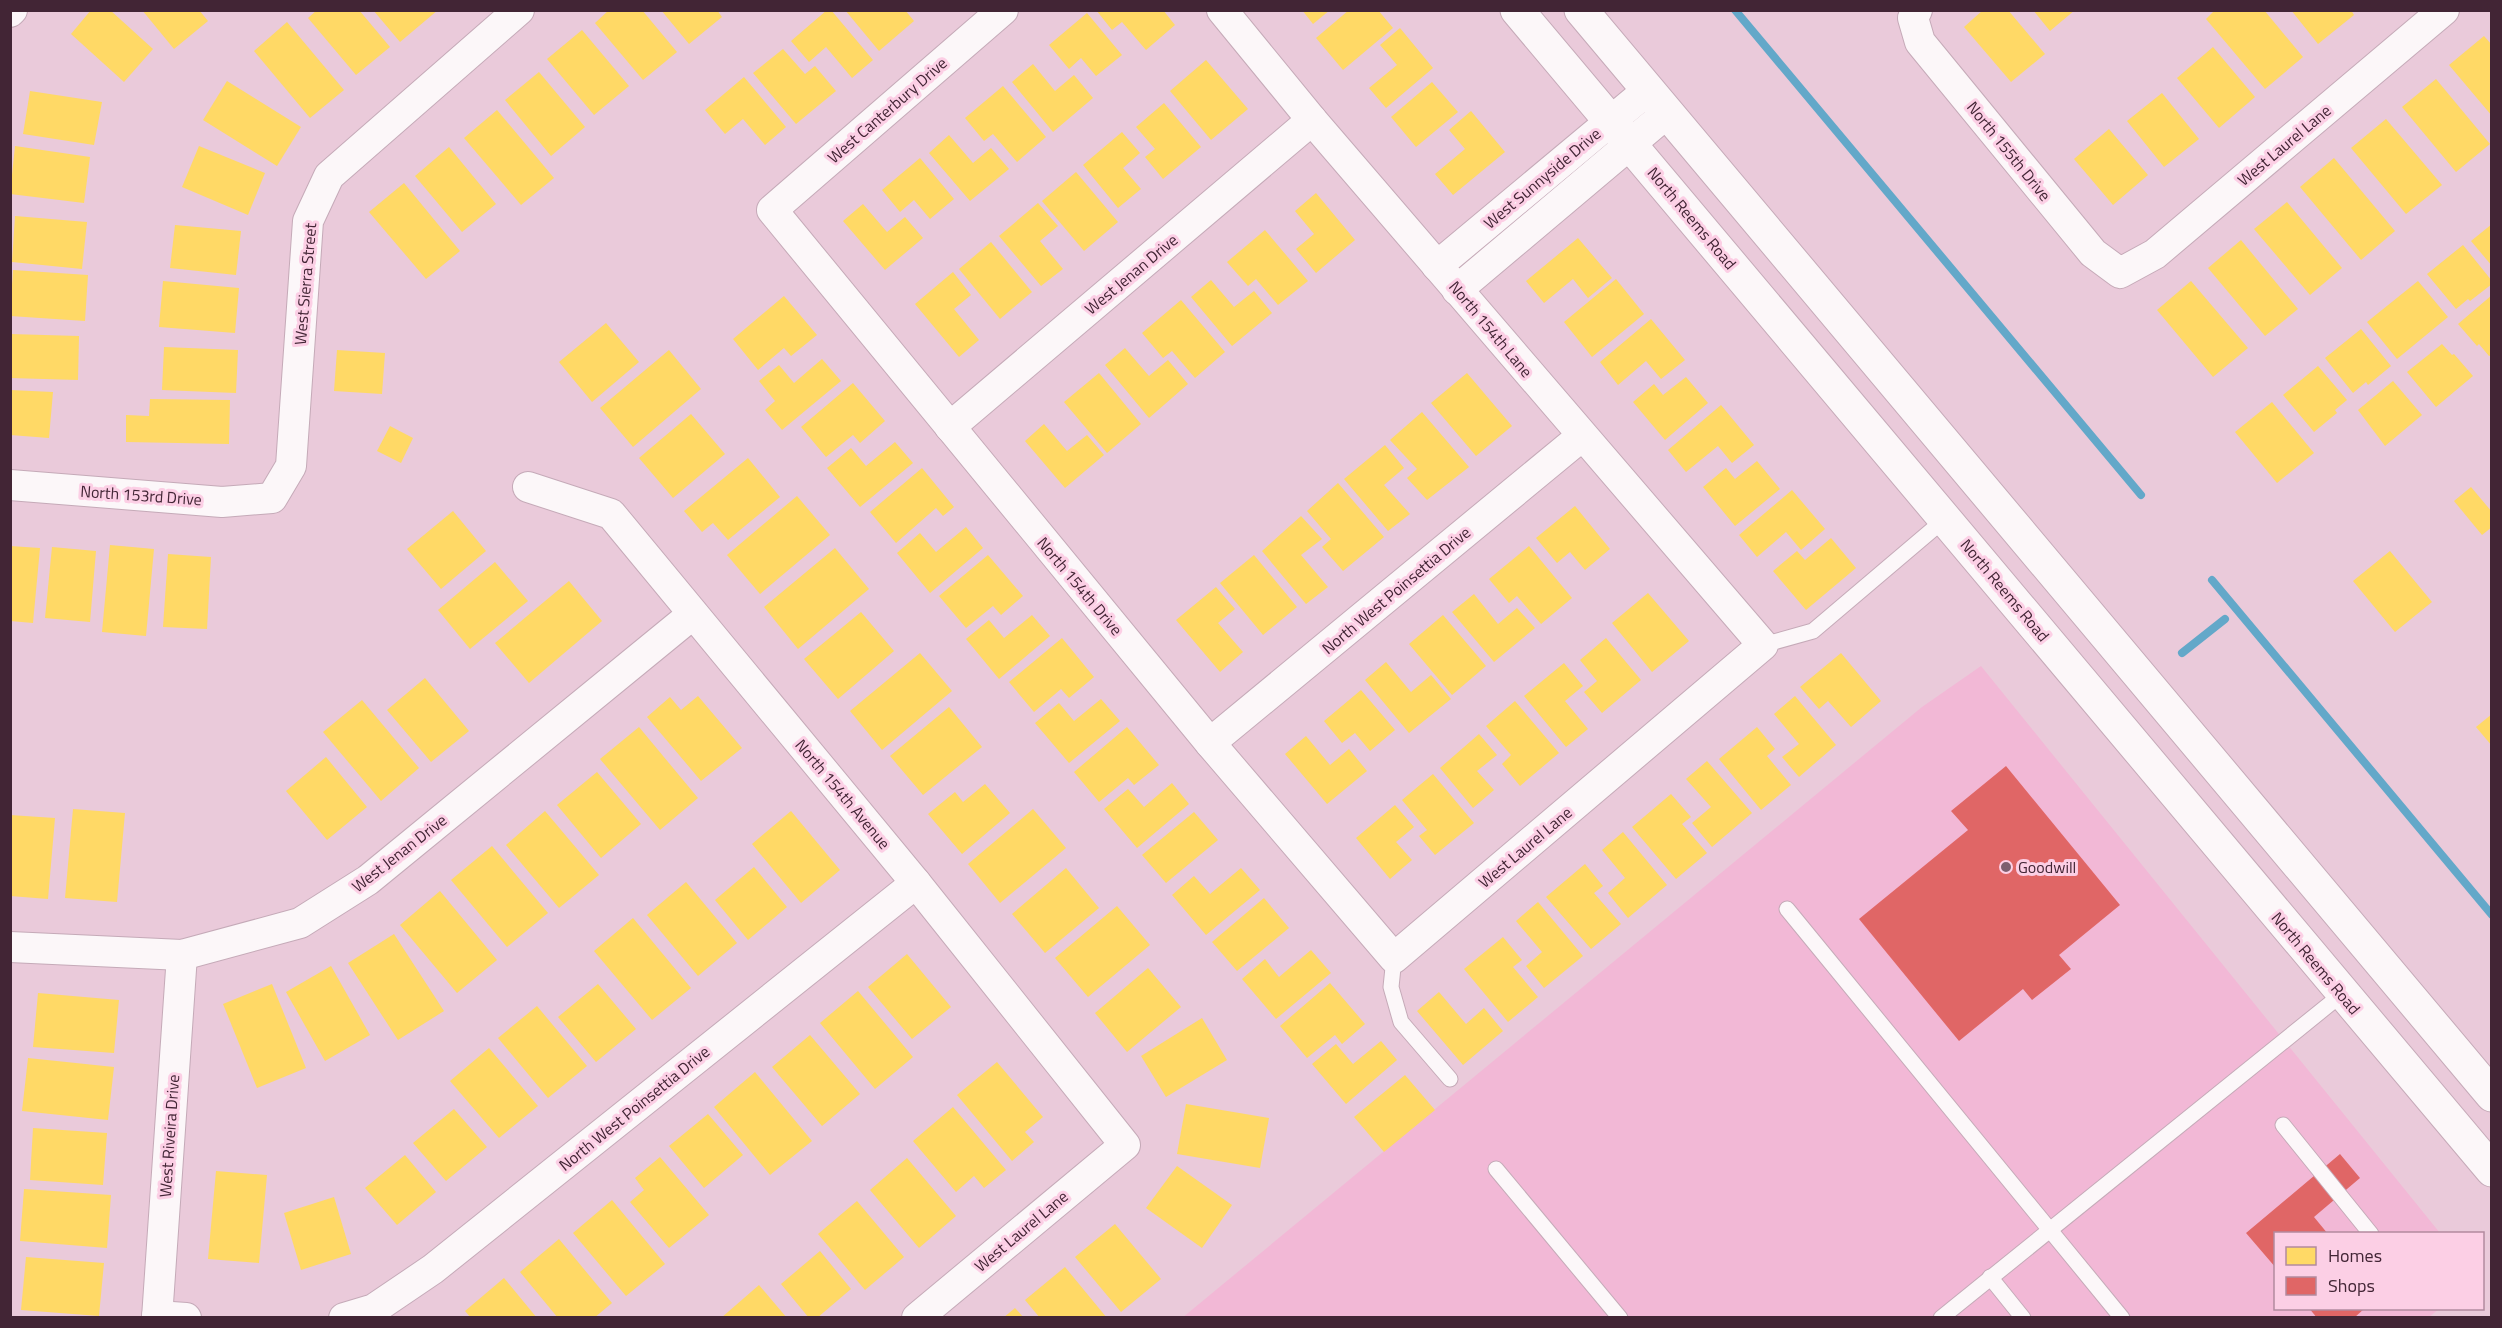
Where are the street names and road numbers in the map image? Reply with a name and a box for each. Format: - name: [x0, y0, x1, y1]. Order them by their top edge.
- street label: West Canterbury Drive: [822, 51, 952, 169]
- street label: North 155th Drive: [1961, 96, 2057, 206]
- street label: West Laurel Lane: [2232, 99, 2336, 191]
- street label: West Sunnyside Drive: [1478, 122, 1606, 234]
- street label: North Reems Road: [1642, 162, 1742, 274]
- street label: West Sierra Street: [288, 221, 322, 346]
- street label: West Jenan Drive: [1079, 228, 1183, 320]
- street label: North 154th Lane: [1443, 276, 1539, 382]
- street label: North 153rd Drive: [79, 479, 203, 511]
- street label: North West Poinsettia Drive: [1316, 520, 1476, 660]
- street label: North 154th Drive: [1032, 532, 1128, 640]
- street label: North Reems Road: [1955, 534, 2055, 646]
- street label: North 154th Avenue: [790, 734, 896, 854]
- street label: West Laurel Lane: [1473, 801, 1577, 893]
- street label: West Jenan Drive: [346, 808, 452, 898]
- street label: North Reems Road: [2266, 907, 2366, 1019]
- street label: North West Poinsettia Drive: [554, 1040, 714, 1176]
- street label: West Riveira Drive: [153, 1074, 185, 1198]
- street label: West Laurel Lane: [969, 1185, 1073, 1277]

